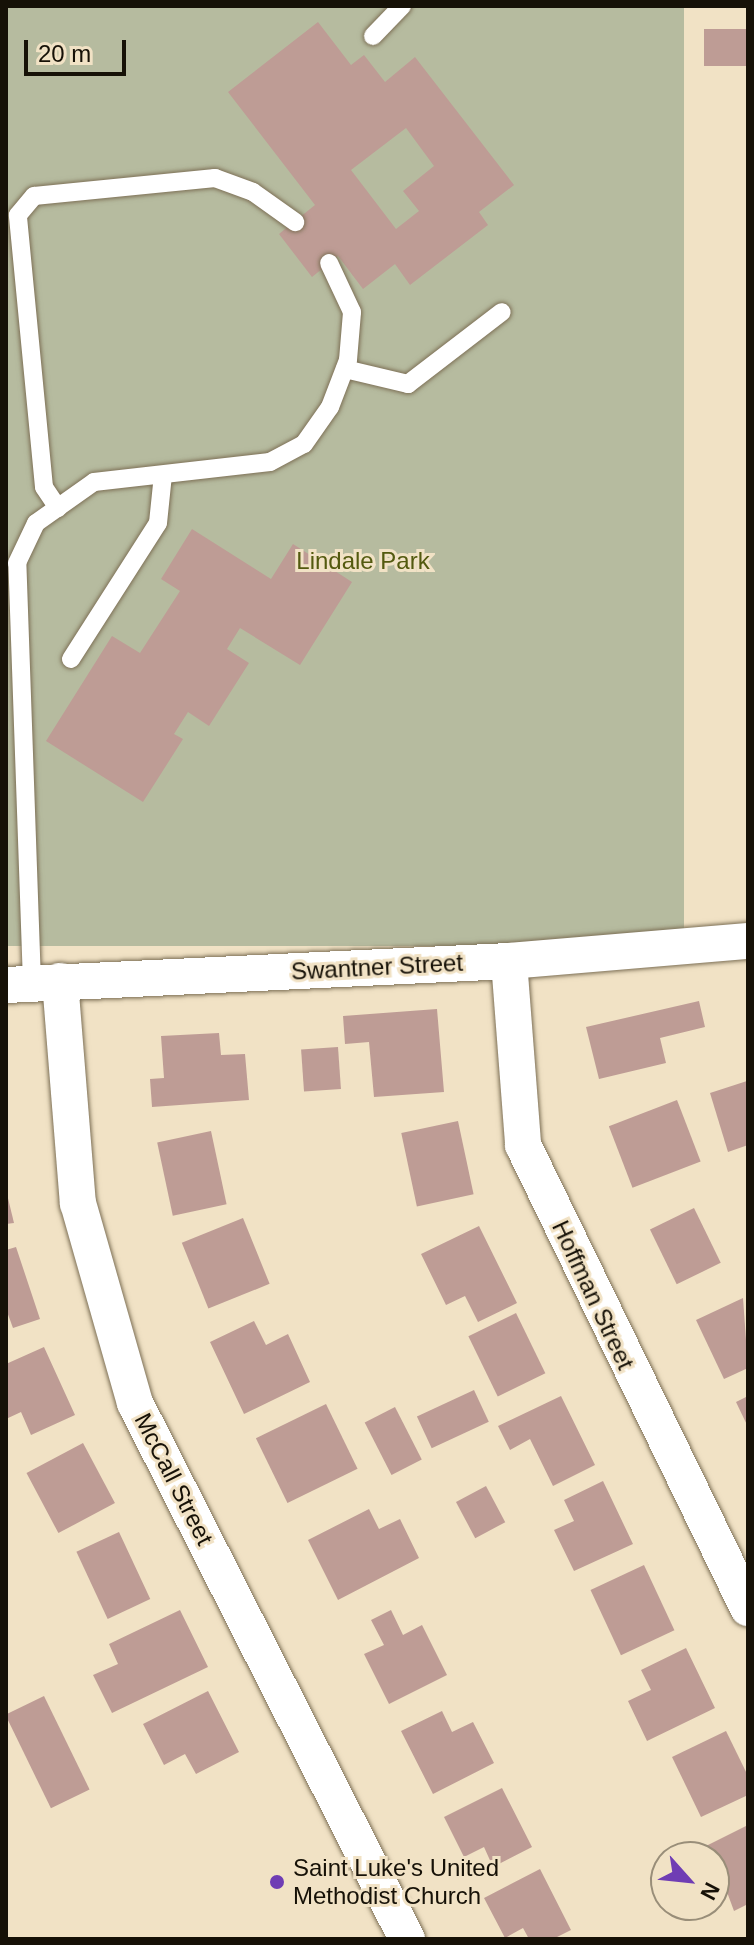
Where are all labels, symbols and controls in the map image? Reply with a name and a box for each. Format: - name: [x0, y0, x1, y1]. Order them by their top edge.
- scale bar: [28, 24, 130, 74]
- text: 20 m: [38, 40, 91, 67]
- park label: Lindale Park: [296, 547, 430, 575]
- street label: Swantner Street: [290, 948, 464, 986]
- street label: Hoffman Street: [546, 1216, 640, 1374]
- street label: McCall Street: [128, 1408, 220, 1550]
- north arrow: [650, 1841, 730, 1921]
- place label: Saint Luke's United Methodist Church: [293, 1854, 499, 1910]
- marker: Saint Luke's United Methodist Church: [268, 1873, 286, 1891]
- text: N: [695, 1878, 725, 1904]

